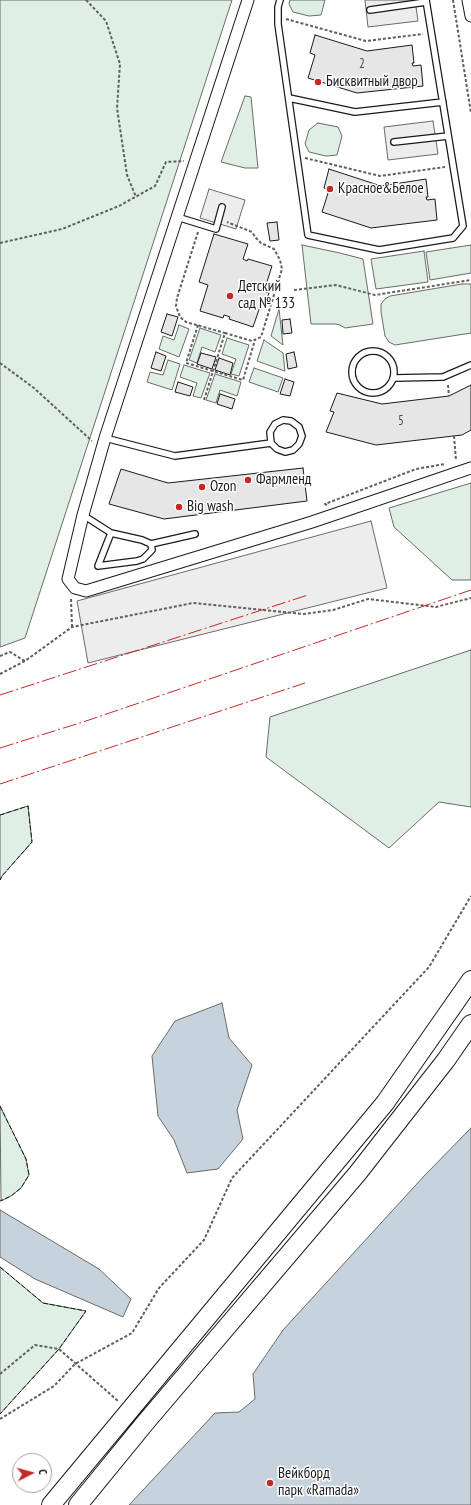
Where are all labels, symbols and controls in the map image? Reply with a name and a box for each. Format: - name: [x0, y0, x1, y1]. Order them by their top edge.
- house number: 2: [359, 56, 365, 72]
- place label: Бисквитный двор: [326, 73, 418, 91]
- marker: Бисквитный двор: [313, 77, 323, 87]
- place label: Красное&Белое: [338, 180, 424, 198]
- marker: Красное&Белое: [325, 184, 335, 194]
- place label: Детский сад № 133: [238, 278, 295, 313]
- marker: Детский сад № 133: [225, 291, 235, 301]
- house number: 5: [398, 413, 404, 429]
- place label: Фармленд: [256, 471, 311, 489]
- marker: Фармленд: [243, 475, 253, 485]
- place label: Ozon: [210, 478, 236, 496]
- marker: Ozon: [197, 482, 207, 492]
- place label: Big wash: [187, 498, 233, 516]
- marker: Big wash: [174, 502, 184, 512]
- north arrow: [12, 1453, 52, 1493]
- place label: Вейкборд парк «Ramada»: [278, 1465, 359, 1500]
- text: С: [36, 1469, 50, 1475]
- marker: Вейкборд парк «Ramada»: [265, 1478, 275, 1488]

